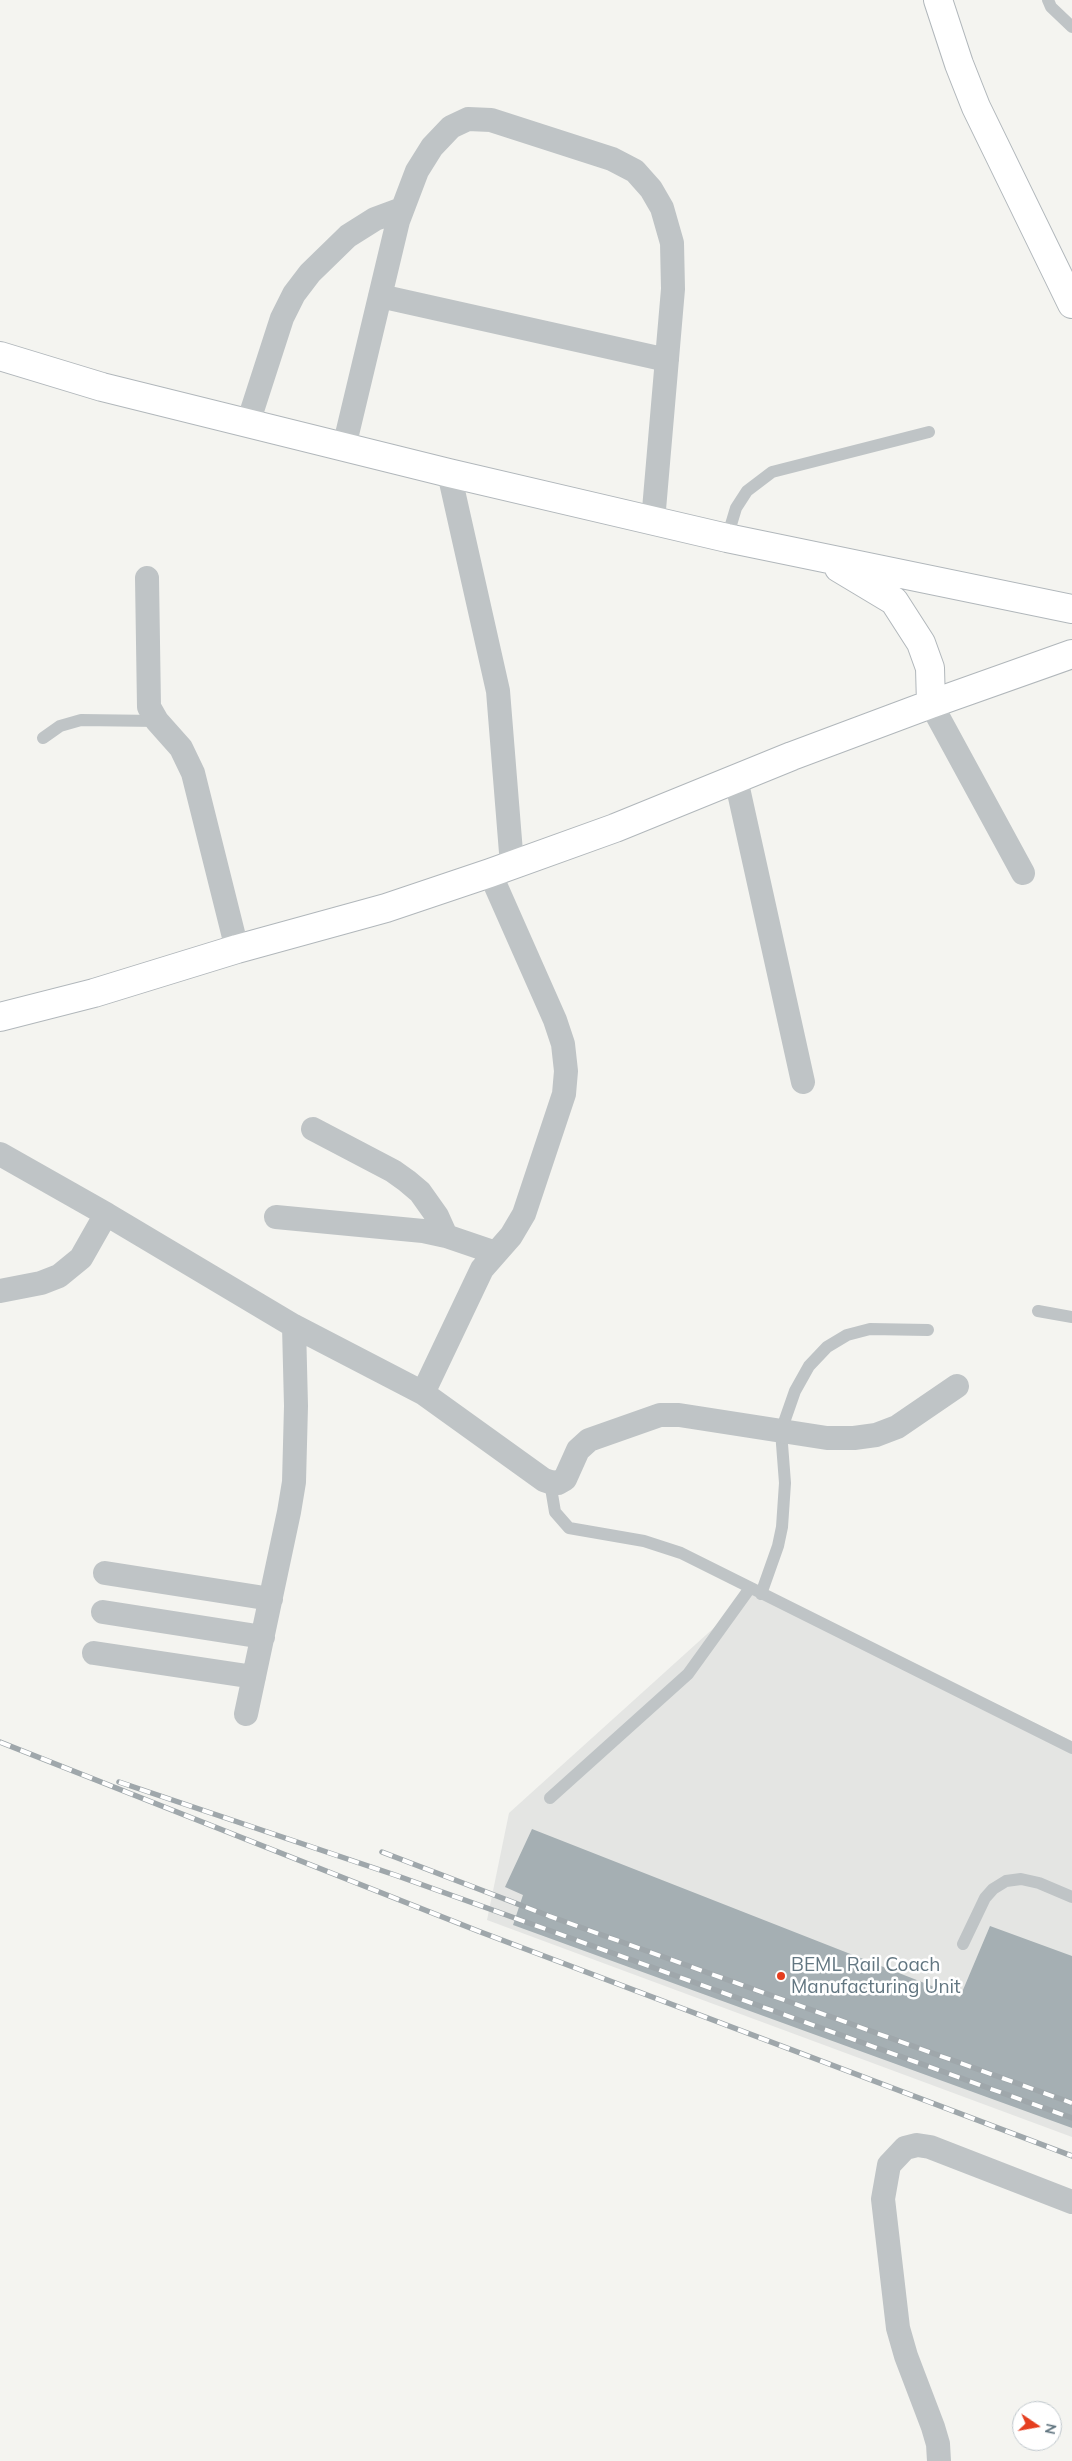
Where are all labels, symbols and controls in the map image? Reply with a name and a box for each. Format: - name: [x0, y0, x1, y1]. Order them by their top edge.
- place label: BEML Rail Coach Manufacturing Unit: [791, 1954, 961, 1998]
- marker: BEML Rail Coach Manufacturing Unit: [775, 1970, 787, 1982]
- north arrow: [1012, 2401, 1062, 2451]
- text: N: [1041, 2422, 1061, 2436]

